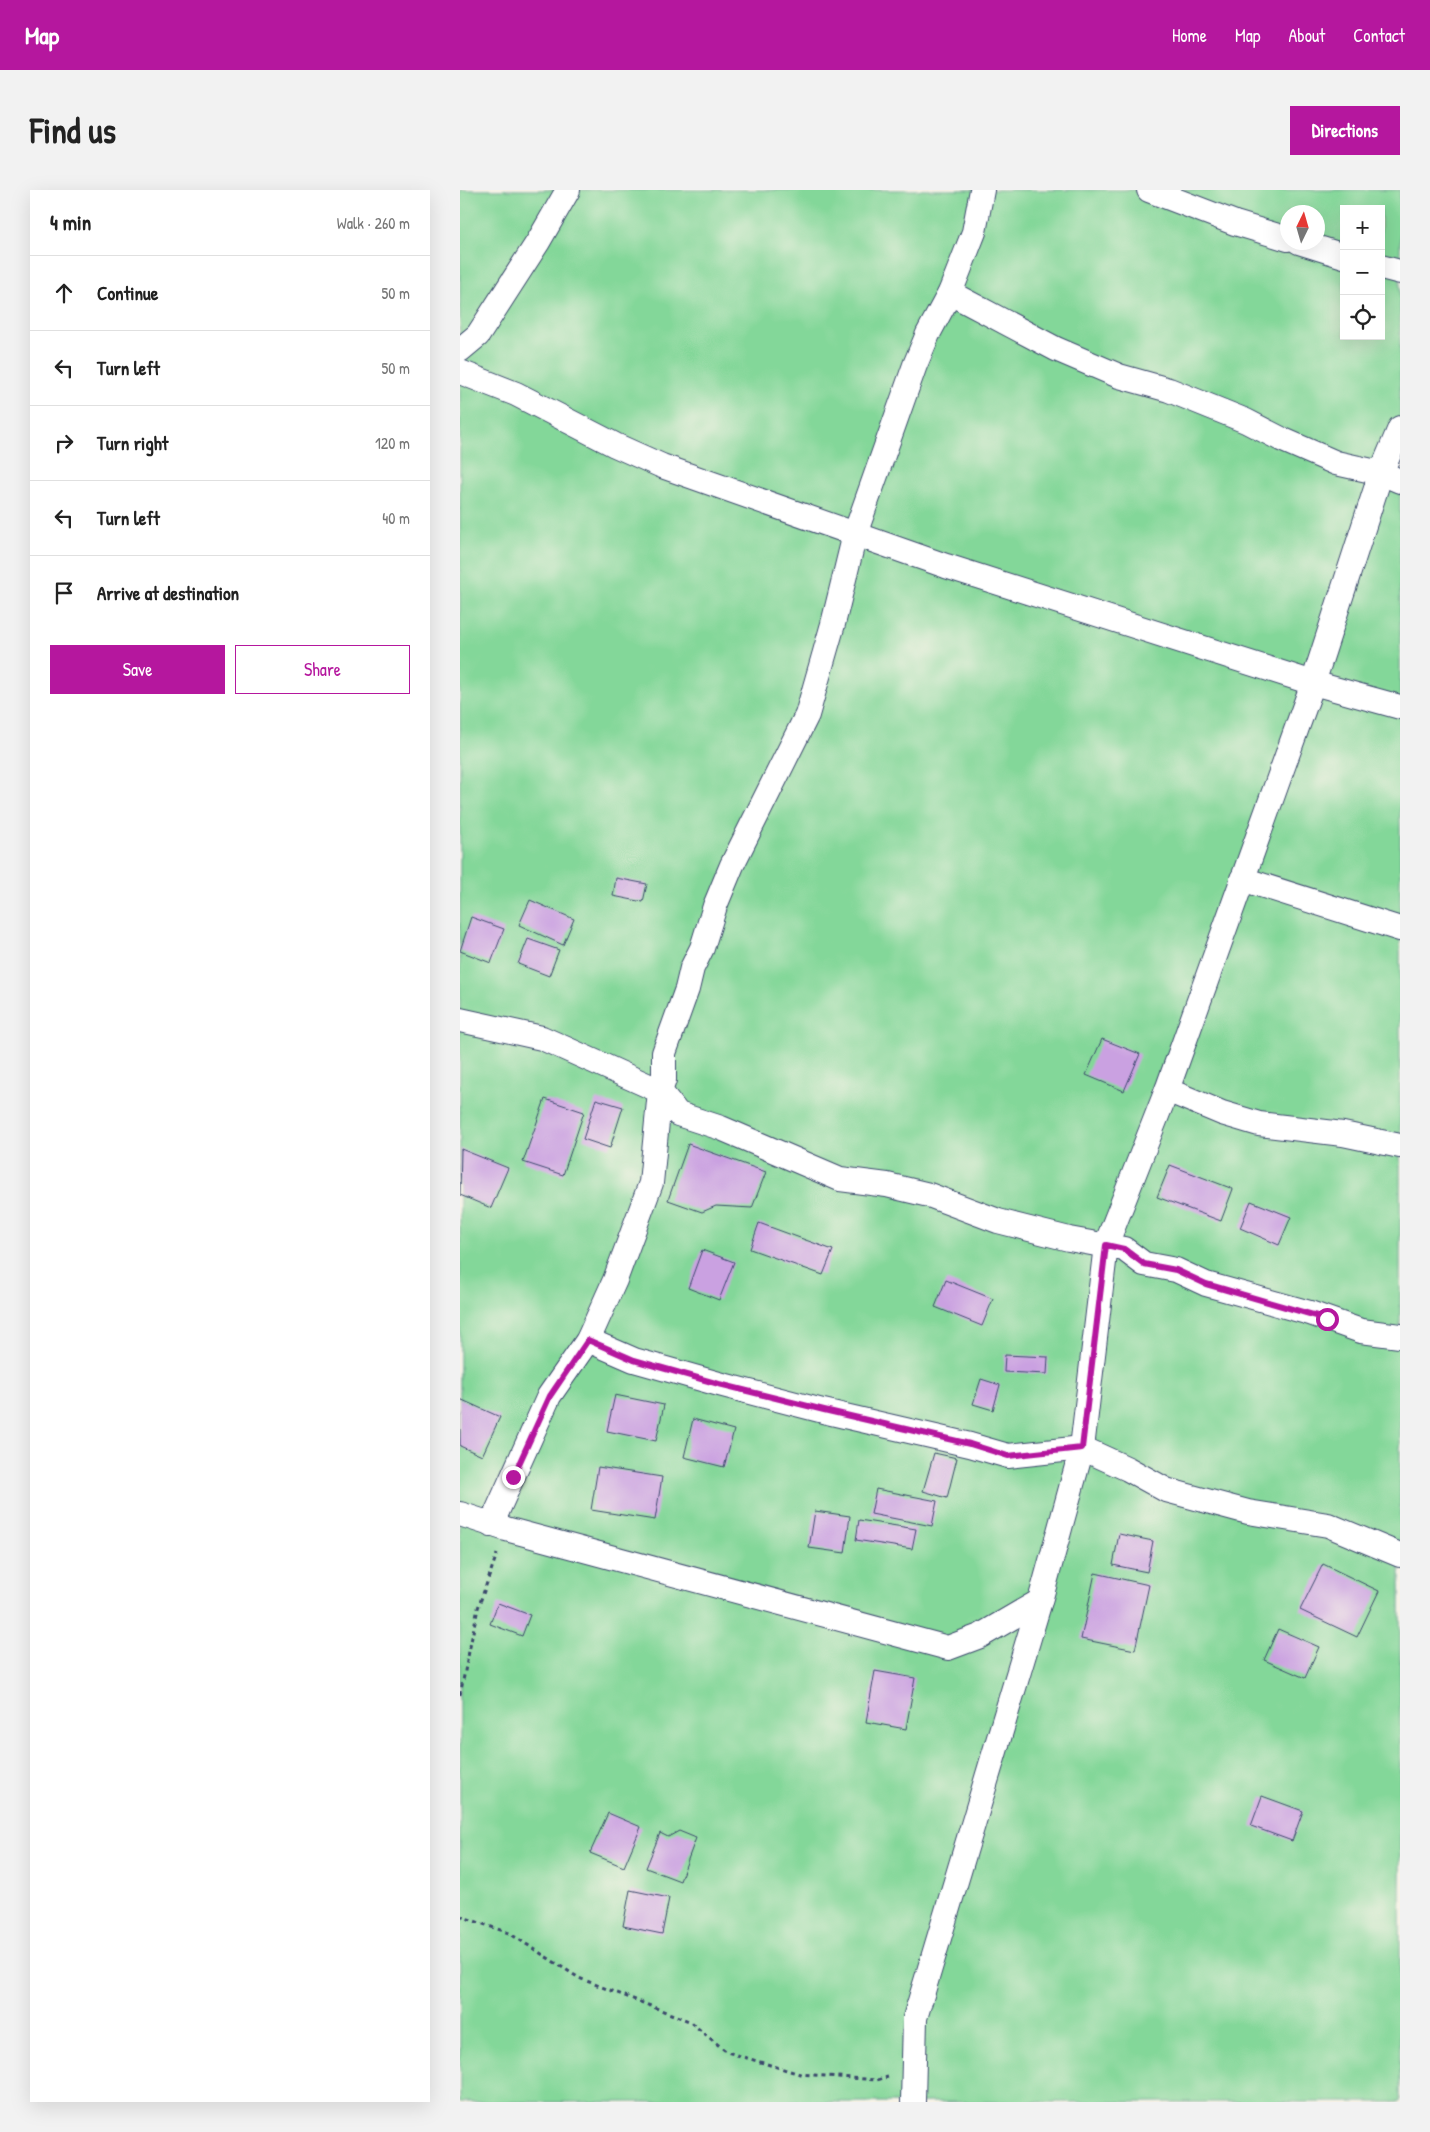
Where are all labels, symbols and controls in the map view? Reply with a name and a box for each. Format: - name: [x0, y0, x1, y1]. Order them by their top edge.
- text: Map: [25, 19, 59, 51]
- text: Home: [1172, 23, 1207, 48]
- text: Map: [1235, 23, 1260, 48]
- text: About: [1288, 23, 1325, 48]
- text: Contact: [1353, 23, 1405, 48]
- button: Directions: [1290, 106, 1400, 155]
- text: Find us: [30, 107, 116, 154]
- north arrow: [1280, 205, 1325, 250]
- map controls: [1340, 205, 1385, 340]
- button: +: [1340, 205, 1385, 250]
- text: 4 min: [50, 208, 91, 237]
- text: Walk · 260 m: [337, 212, 410, 234]
- button: −: [1340, 250, 1385, 295]
- icon: ahead: [50, 279, 78, 307]
- text: Continue: [97, 280, 158, 306]
- text: 50 m: [382, 282, 410, 304]
- button: locate: [1340, 295, 1385, 340]
- icon: left: [50, 354, 78, 382]
- text: Turn left: [97, 355, 160, 381]
- text: 50 m: [382, 357, 410, 379]
- icon: right: [50, 429, 78, 457]
- text: Turn right: [97, 430, 168, 456]
- text: 120 m: [375, 432, 410, 454]
- icon: left: [50, 504, 78, 532]
- text: Turn left: [97, 505, 160, 531]
- text: 40 m: [382, 507, 410, 529]
- icon: arrive: [50, 579, 78, 607]
- text: Arrive at destination: [97, 580, 239, 606]
- button: Save: [50, 645, 225, 694]
- button: Share: [235, 645, 410, 694]
- route start: [1316, 1308, 1339, 1331]
- route end: [502, 1466, 525, 1489]

